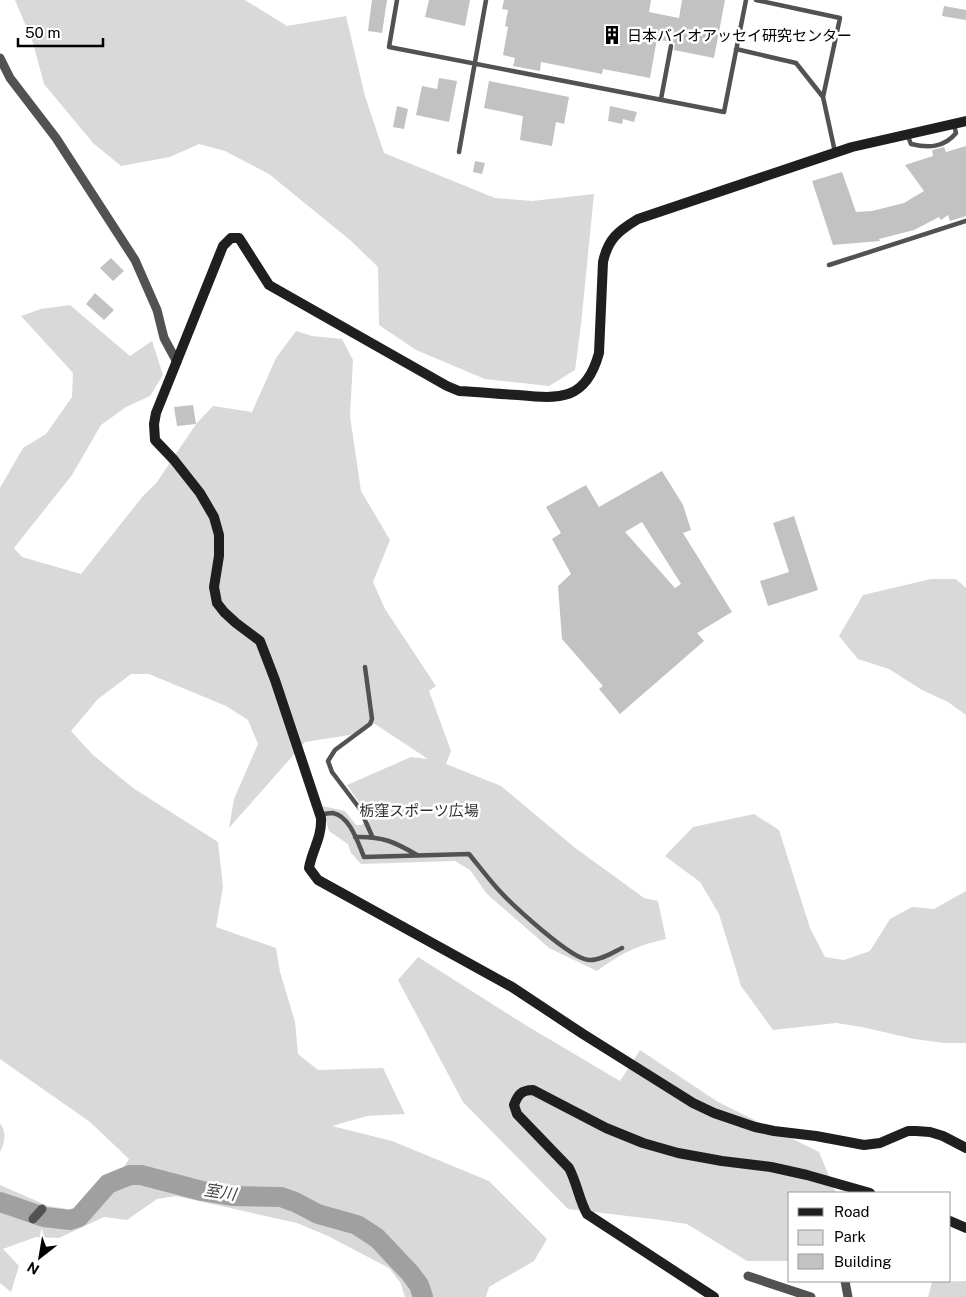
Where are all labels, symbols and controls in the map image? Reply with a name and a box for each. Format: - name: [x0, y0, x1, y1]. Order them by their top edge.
- scale bar: [18, 15, 102, 47]
- text: 50 m: [25, 24, 60, 41]
- building icon: 日本バイオアッセイ研究センター: [601, 24, 623, 46]
- place label: 日本バイオアッセイ研究センター: [627, 27, 852, 44]
- park label: 栃窪スポーツ広場: [359, 802, 479, 819]
- water label: 室川: [203, 1180, 239, 1204]
- legend: [788, 1192, 951, 1282]
- text: Road: [834, 1203, 870, 1220]
- text: Park: [834, 1228, 866, 1245]
- north arrow: [15, 1232, 65, 1282]
- text: Building: [834, 1253, 892, 1270]
- text: N: [24, 1258, 42, 1278]

